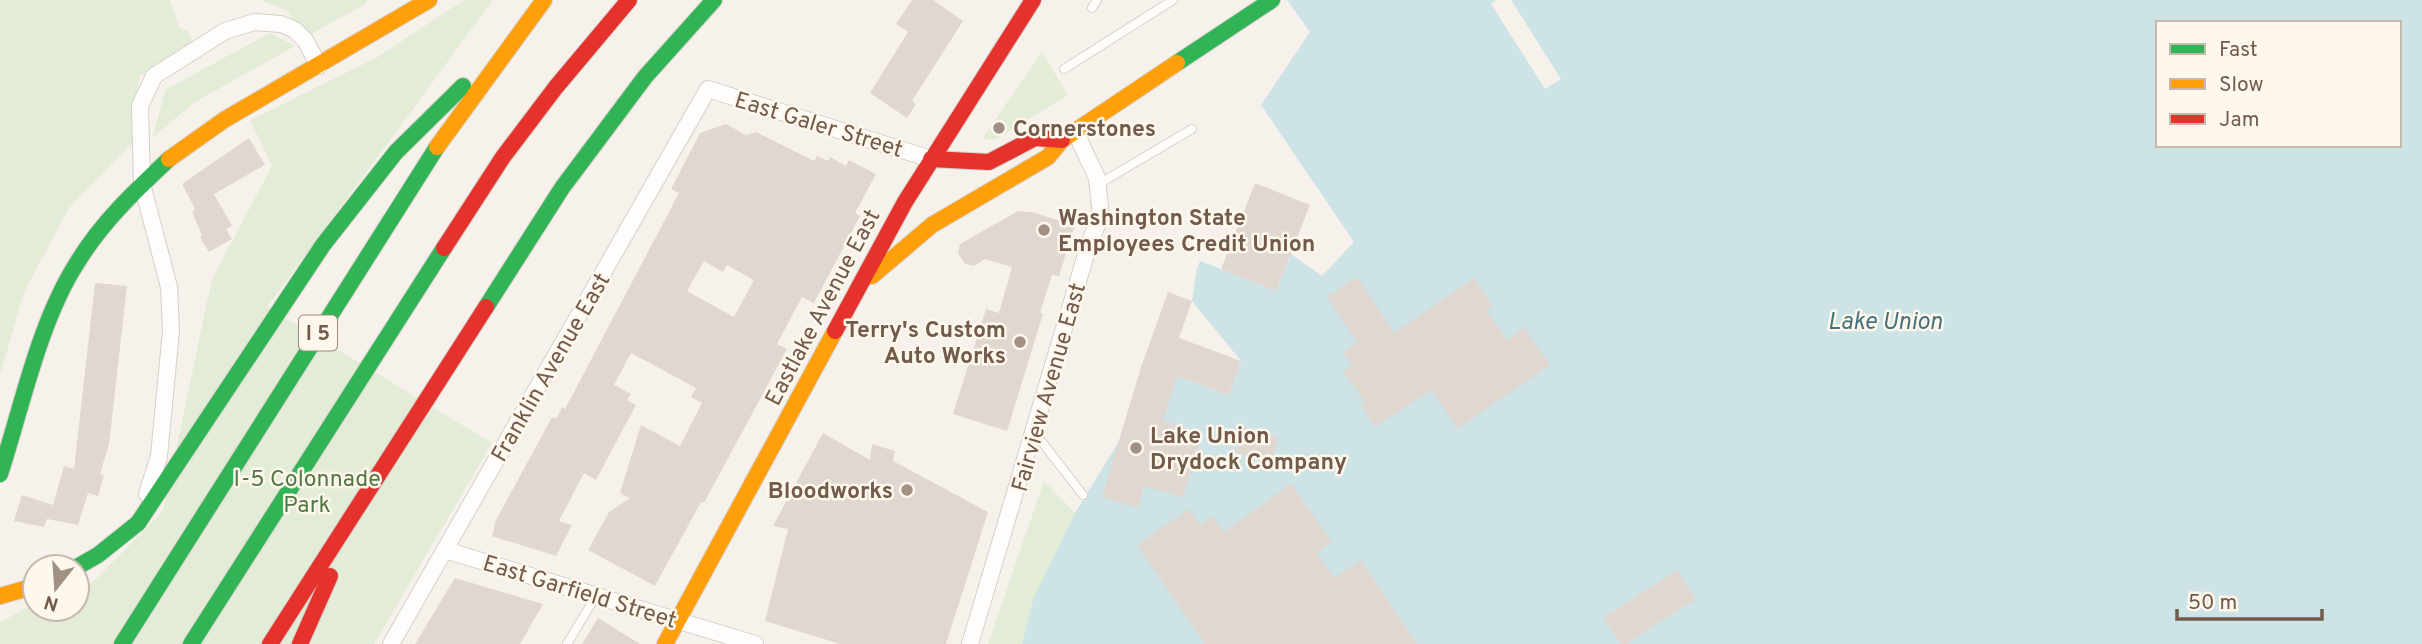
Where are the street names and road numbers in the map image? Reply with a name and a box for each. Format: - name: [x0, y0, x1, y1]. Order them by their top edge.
- street label: East Galer Street: [731, 87, 906, 166]
- street label: Eastlake Avenue East: [760, 205, 888, 411]
- street label: Franklin Avenue East: [486, 268, 618, 468]
- street label: Fairview Avenue East: [1007, 280, 1094, 496]
- road number: I 5: [299, 316, 337, 350]
- street label: East Garfield Street: [479, 550, 680, 637]

